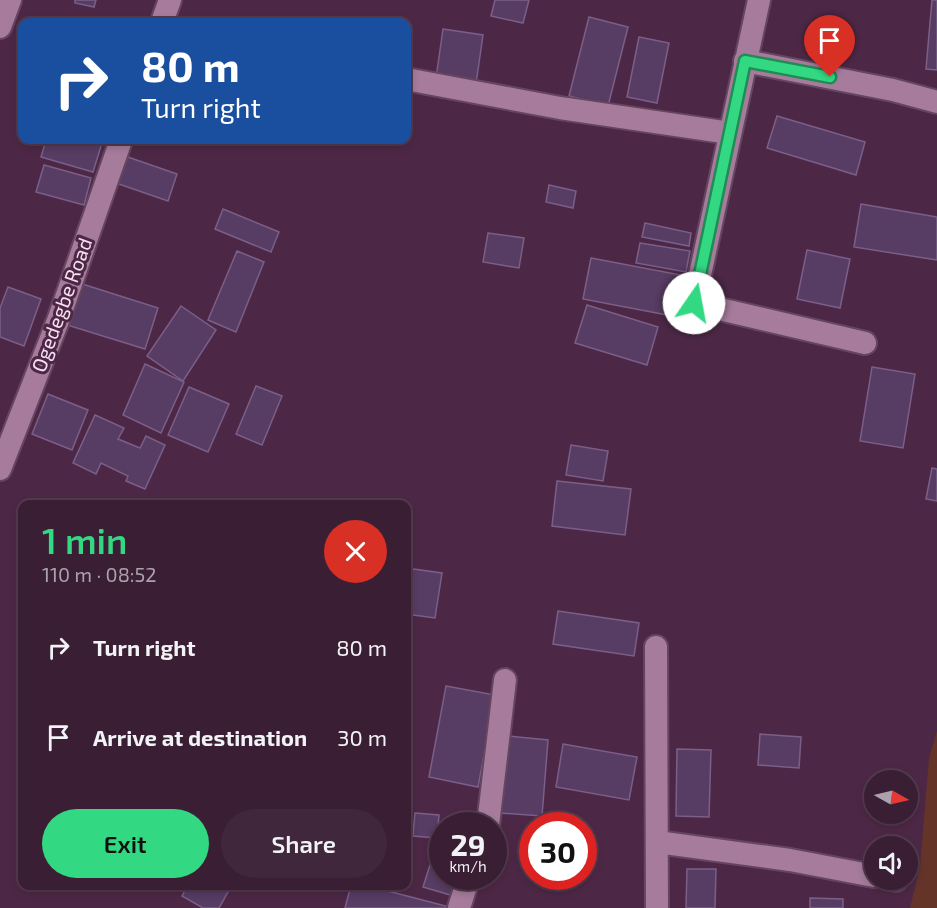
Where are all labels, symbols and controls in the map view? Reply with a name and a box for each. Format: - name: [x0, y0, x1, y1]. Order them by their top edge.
- pin: [804, 15, 855, 77]
- icon: arrive: [813, 24, 846, 57]
- text: 80 m: [141, 40, 240, 90]
- icon: right: [42, 42, 120, 120]
- text: Turn right: [141, 91, 261, 123]
- street label: Ogedegbe Road: [26, 234, 96, 375]
- position arrow: [662, 271, 726, 335]
- text: 1 min: [42, 518, 127, 561]
- button: close: [324, 520, 387, 583]
- text: 110 m · 08:52: [42, 562, 156, 586]
- icon: right: [42, 631, 75, 664]
- text: Turn right: [93, 634, 195, 660]
- text: 80 m: [336, 634, 387, 660]
- icon: arrive: [42, 721, 75, 754]
- text: Arrive at destination: [93, 724, 307, 750]
- text: 30 m: [337, 724, 387, 750]
- north arrow: [864, 770, 918, 824]
- map controls: [864, 770, 918, 890]
- button: Exit: [42, 809, 209, 878]
- button: Share: [221, 809, 387, 878]
- speed limit sign: 30: [519, 812, 597, 890]
- text: 29: [450, 826, 486, 862]
- button: sound: [864, 836, 918, 890]
- text: km/h: [449, 857, 487, 875]

